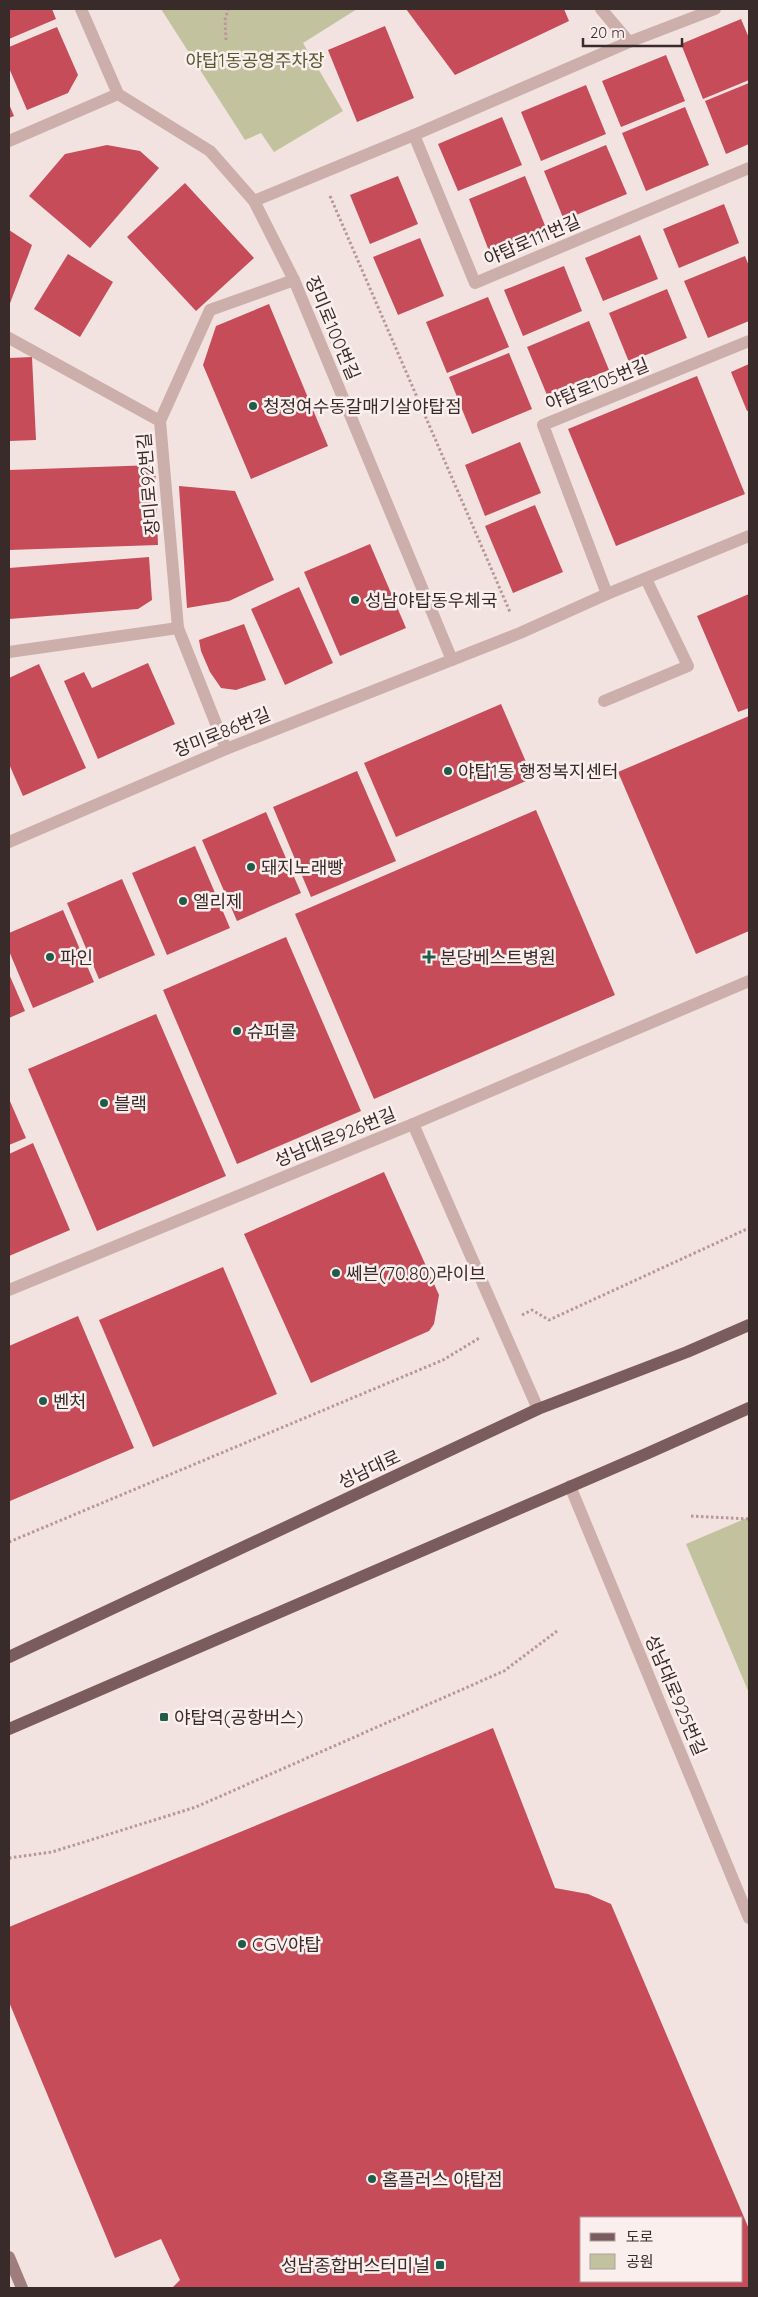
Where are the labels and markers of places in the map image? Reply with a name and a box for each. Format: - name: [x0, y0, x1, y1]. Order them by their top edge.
- place label: 청정여수동갈매기살야탑점: [263, 395, 462, 418]
- marker: 청정여수동갈매기살야탑점: [247, 400, 259, 412]
- place label: 성남야탑동우체국: [365, 589, 497, 612]
- marker: 성남야탑동우체국: [349, 594, 361, 606]
- place label: 야탑1동 행정복지센터: [458, 760, 619, 783]
- marker: 야탑1동 행정복지센터: [442, 765, 454, 777]
- place label: 돼지노래빵: [261, 856, 344, 879]
- marker: 돼지노래빵: [245, 861, 257, 873]
- place label: 엘리제: [193, 890, 243, 913]
- marker: 엘리제: [177, 895, 189, 907]
- place label: 파인: [60, 946, 93, 969]
- place label: 분당베스트병원: [440, 946, 556, 969]
- marker: 분당베스트병원: [422, 950, 436, 964]
- marker: 파인: [44, 951, 56, 963]
- place label: 슈퍼콜: [247, 1020, 297, 1043]
- marker: 슈퍼콜: [231, 1025, 243, 1037]
- place label: 블랙: [114, 1092, 147, 1115]
- marker: 블랙: [98, 1097, 110, 1109]
- place label: 쎄븐(70.80)라이브: [346, 1262, 486, 1285]
- marker: 쎄븐(70.80)라이브: [330, 1267, 342, 1279]
- place label: 벤처: [53, 1390, 86, 1413]
- marker: 벤처: [37, 1395, 49, 1407]
- place label: 야탑역(공항버스): [174, 1706, 303, 1729]
- marker: 야탑역(공항버스): [158, 1711, 170, 1723]
- place label: CGV야탑: [252, 1933, 321, 1956]
- marker: CGV야탑: [236, 1938, 248, 1950]
- place label: 홈플러스 야탑점: [382, 2168, 503, 2191]
- marker: 홈플러스 야탑점: [366, 2173, 378, 2185]
- place label: 성남종합버스터미널: [281, 2254, 430, 2277]
- marker: 성남종합버스터미널: [434, 2259, 446, 2271]

